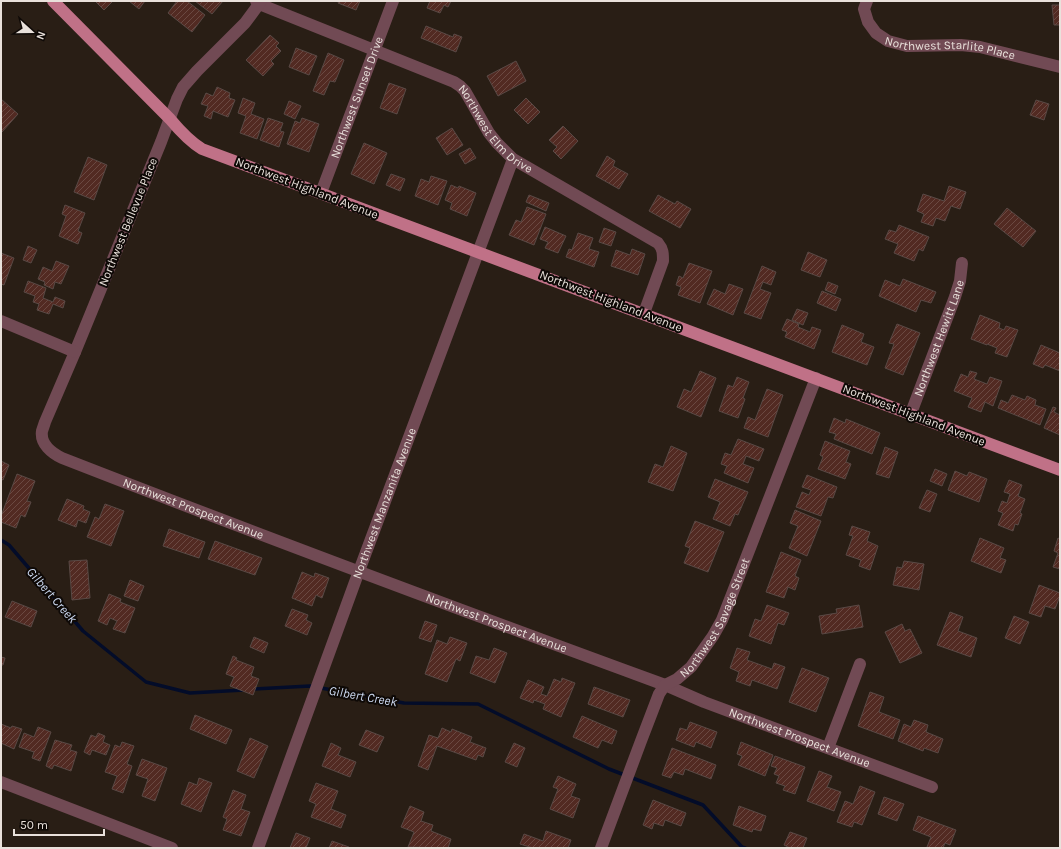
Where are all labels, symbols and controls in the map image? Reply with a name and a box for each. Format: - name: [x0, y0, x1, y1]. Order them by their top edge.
- north arrow: [12, 12, 52, 52]
- text: N: [33, 29, 48, 41]
- street label: Northwest Starlite Place: [883, 33, 1017, 63]
- street label: Northwest Sunset Drive: [328, 35, 386, 160]
- street label: Northwest Elm Drive: [456, 82, 535, 176]
- street label: Northwest Highland Avenue: [234, 154, 380, 222]
- street label: Northwest Bellevue Place: [96, 156, 160, 288]
- street label: Northwest Highland Avenue: [538, 267, 684, 335]
- street label: Northwest Hewitt Lane: [911, 278, 967, 398]
- street label: Northwest Highland Avenue: [841, 381, 987, 449]
- street label: Northwest Manzanita Avenue: [350, 426, 419, 581]
- street label: Northwest Prospect Avenue: [121, 475, 266, 542]
- street label: Northwest Savage Street: [677, 556, 753, 681]
- water label: Gilbert Creek: [24, 564, 81, 626]
- street label: Northwest Prospect Avenue: [424, 590, 569, 655]
- water label: Gilbert Creek: [328, 683, 399, 709]
- street label: Northwest Prospect Avenue: [727, 705, 872, 770]
- scale bar: [14, 811, 104, 837]
- text: 50 m: [20, 818, 48, 832]

